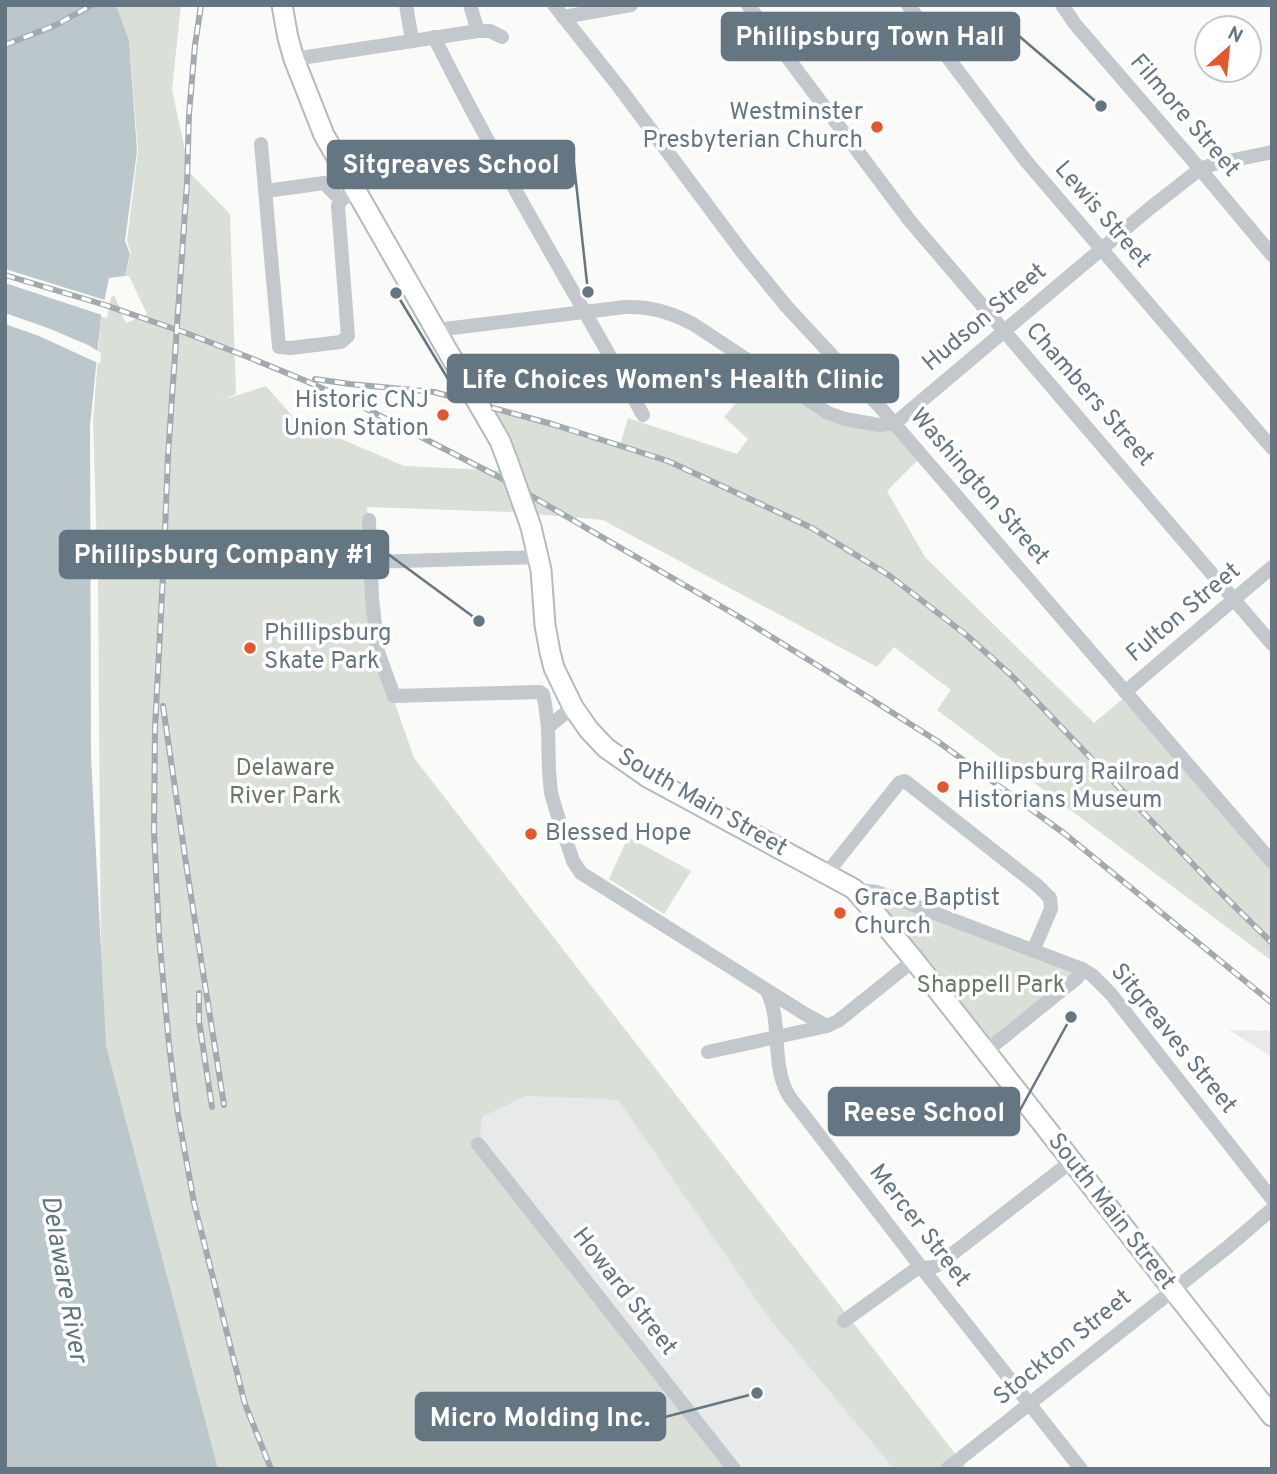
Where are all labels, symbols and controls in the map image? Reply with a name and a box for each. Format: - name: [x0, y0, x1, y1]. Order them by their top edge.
- callout: Phillipsburg Town Hall: [722, 13, 1019, 60]
- north arrow: [1193, 14, 1263, 84]
- text: Phillipsburg Town Hall: [735, 22, 1005, 55]
- text: N: [1223, 22, 1246, 49]
- street label: Filmore Street: [1122, 48, 1246, 184]
- place label: Westminster Presbyterian Church: [643, 98, 863, 156]
- marker: Westminster Presbyterian Church: [869, 119, 885, 135]
- callout: Sitgreaves School: [328, 141, 574, 188]
- text: Sitgreaves School: [342, 150, 560, 183]
- street label: Lewis Street: [1047, 155, 1157, 275]
- street label: Hudson Street: [917, 257, 1053, 379]
- street label: Chambers Street: [1018, 317, 1160, 473]
- callout: Life Choices Women's Health Clinic: [448, 355, 898, 402]
- text: Life Choices Women's Health Clinic: [462, 365, 884, 398]
- place label: Historic CNJ Union Station: [284, 386, 429, 444]
- street label: Washington Street: [903, 403, 1055, 571]
- marker: Historic CNJ Union Station: [435, 407, 451, 423]
- callout: Phillipsburg Company #1: [60, 531, 388, 578]
- text: Phillipsburg Company #1: [74, 540, 374, 573]
- street label: Fulton Street: [1121, 557, 1247, 669]
- place label: Phillipsburg Skate Park: [264, 619, 391, 677]
- marker: Phillipsburg Skate Park: [242, 640, 258, 656]
- street label: South Main Street: [612, 742, 792, 864]
- park label: Delaware River Park: [229, 754, 341, 812]
- place label: Phillipsburg Railroad Historians Museum: [957, 758, 1180, 816]
- marker: Phillipsburg Railroad Historians Museum: [935, 779, 951, 795]
- place label: Blessed Hope: [545, 819, 691, 849]
- marker: Blessed Hope: [523, 826, 539, 842]
- place label: Grace Baptist Church: [854, 884, 1000, 942]
- marker: Grace Baptist Church: [832, 905, 848, 921]
- street label: Sitgreaves Street: [1103, 958, 1243, 1120]
- park label: Shappell Park: [917, 971, 1066, 1001]
- callout: Reese School: [829, 1088, 1019, 1135]
- text: Reese School: [843, 1098, 1005, 1131]
- street label: South Main Street: [1040, 1127, 1182, 1297]
- street label: Mercer Street: [862, 1159, 976, 1293]
- water label: Delaware River: [32, 1193, 94, 1367]
- street label: Howard Street: [565, 1222, 683, 1362]
- street label: Stockton Street: [988, 1283, 1138, 1413]
- callout: Micro Molding Inc.: [416, 1393, 665, 1440]
- text: Micro Molding Inc.: [430, 1403, 650, 1436]

